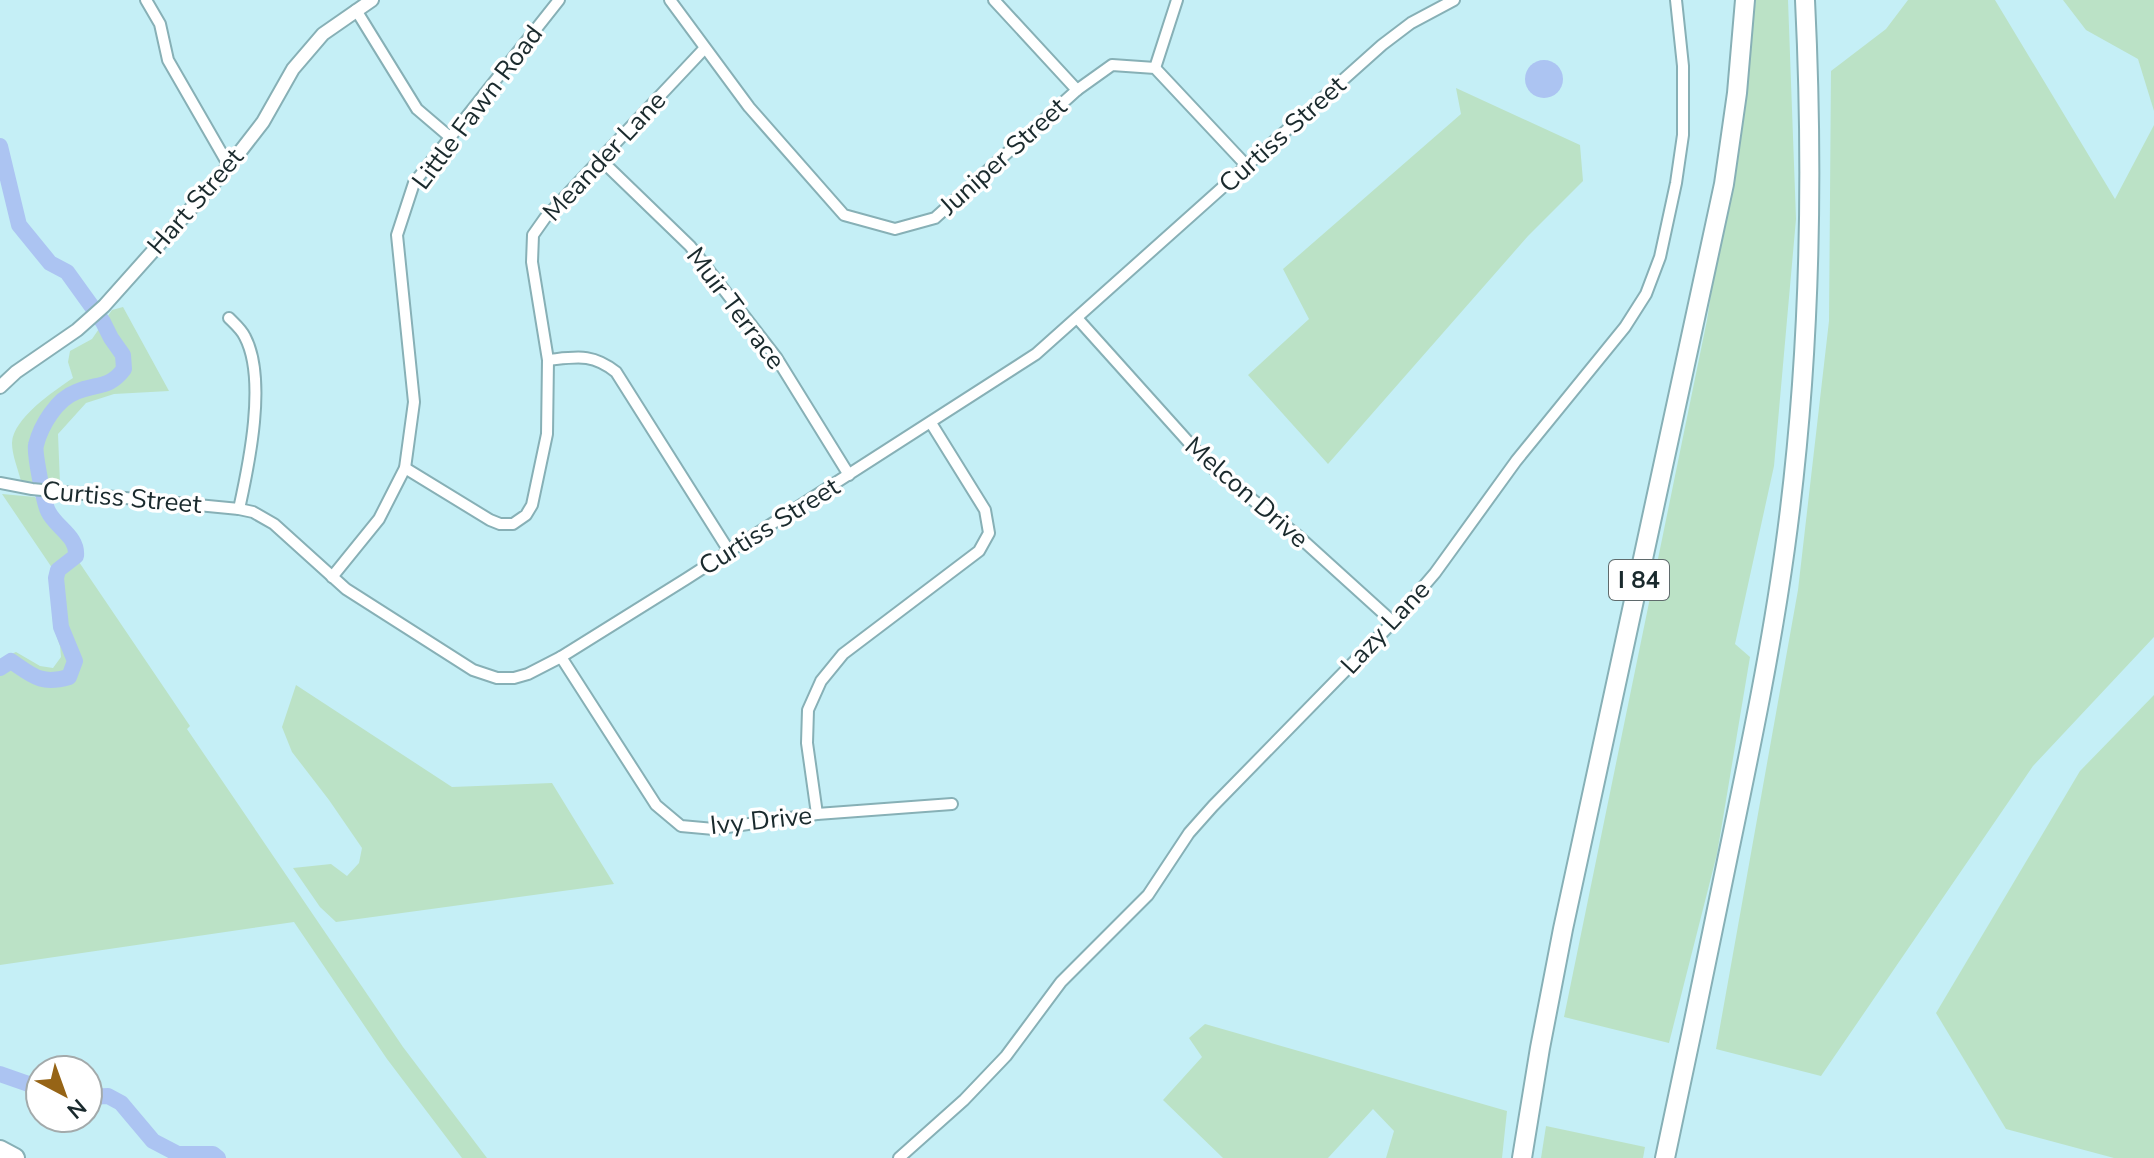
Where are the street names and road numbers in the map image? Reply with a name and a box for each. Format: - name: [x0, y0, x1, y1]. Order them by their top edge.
- street label: Little Fawn Road: [404, 18, 551, 197]
- street label: Curtiss Street: [1211, 67, 1354, 201]
- street label: Meander Lane: [535, 84, 674, 229]
- street label: Juniper Street: [932, 89, 1075, 223]
- street label: Hart Street: [139, 140, 252, 262]
- street label: Muir Terrace: [678, 240, 793, 376]
- street label: Melcon Drive: [1177, 429, 1316, 556]
- street label: Curtiss Street: [692, 469, 847, 584]
- street label: Curtiss Street: [41, 473, 204, 522]
- road number: I 84: [1609, 560, 1669, 600]
- street label: Lazy Lane: [1333, 573, 1438, 682]
- street label: Ivy Drive: [708, 798, 814, 843]

